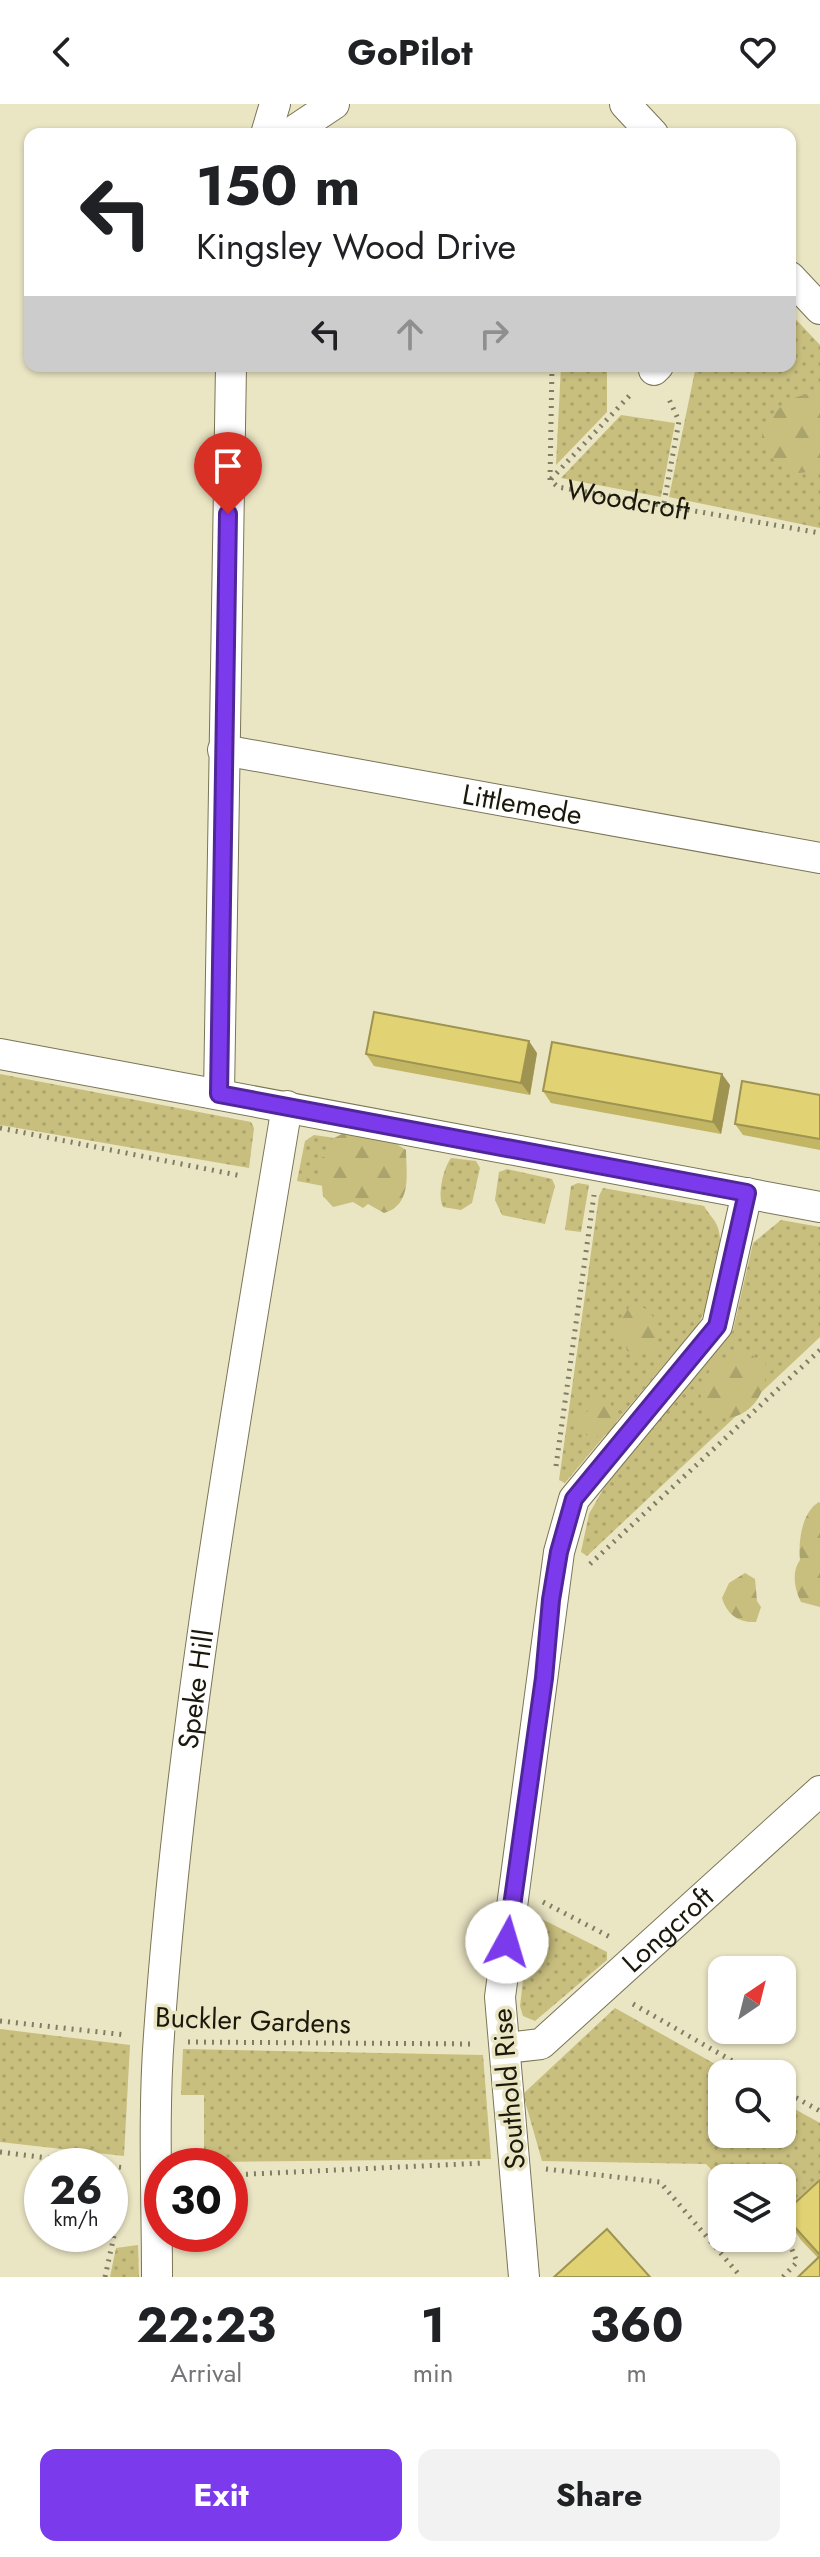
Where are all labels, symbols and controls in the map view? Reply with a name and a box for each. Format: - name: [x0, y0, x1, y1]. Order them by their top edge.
- text: GoPilot: [347, 26, 473, 78]
- icon: back: [40, 30, 84, 74]
- icon: heart: [736, 30, 780, 74]
- text: 150 m: [196, 145, 360, 226]
- icon: left: [64, 160, 168, 264]
- text: Kingsley Wood Drive: [196, 220, 516, 272]
- icon: left: [304, 312, 348, 356]
- icon: ahead: [388, 312, 432, 356]
- icon: right: [472, 312, 516, 356]
- pin: [194, 432, 262, 514]
- icon: arrive: [206, 444, 250, 488]
- street label: Woodcroft: [563, 469, 693, 531]
- street label: Littlemede: [459, 774, 585, 836]
- street label: Speke Hill: [168, 1626, 224, 1751]
- street label: Longcroft: [613, 1877, 723, 1982]
- position arrow: [465, 1900, 549, 1984]
- north arrow: [708, 1956, 796, 2044]
- map controls: [708, 1956, 796, 2252]
- street label: Buckler Gardens: [154, 1997, 352, 2044]
- street label: Southold Rise: [481, 2007, 536, 2171]
- button: search: [708, 2060, 796, 2148]
- speed limit sign: 30: [144, 2148, 248, 2252]
- text: 26: [50, 2161, 103, 2219]
- button: layers: [708, 2164, 796, 2252]
- text: km/h: [53, 2205, 99, 2234]
- text: 22:23: [136, 2291, 276, 2360]
- text: 1: [421, 2291, 445, 2360]
- text: 360: [590, 2291, 684, 2360]
- text: Arrival: [170, 2354, 242, 2392]
- text: min: [413, 2354, 453, 2392]
- text: m: [627, 2354, 647, 2392]
- button: Exit: [40, 2449, 402, 2541]
- button: Share: [418, 2449, 780, 2541]

